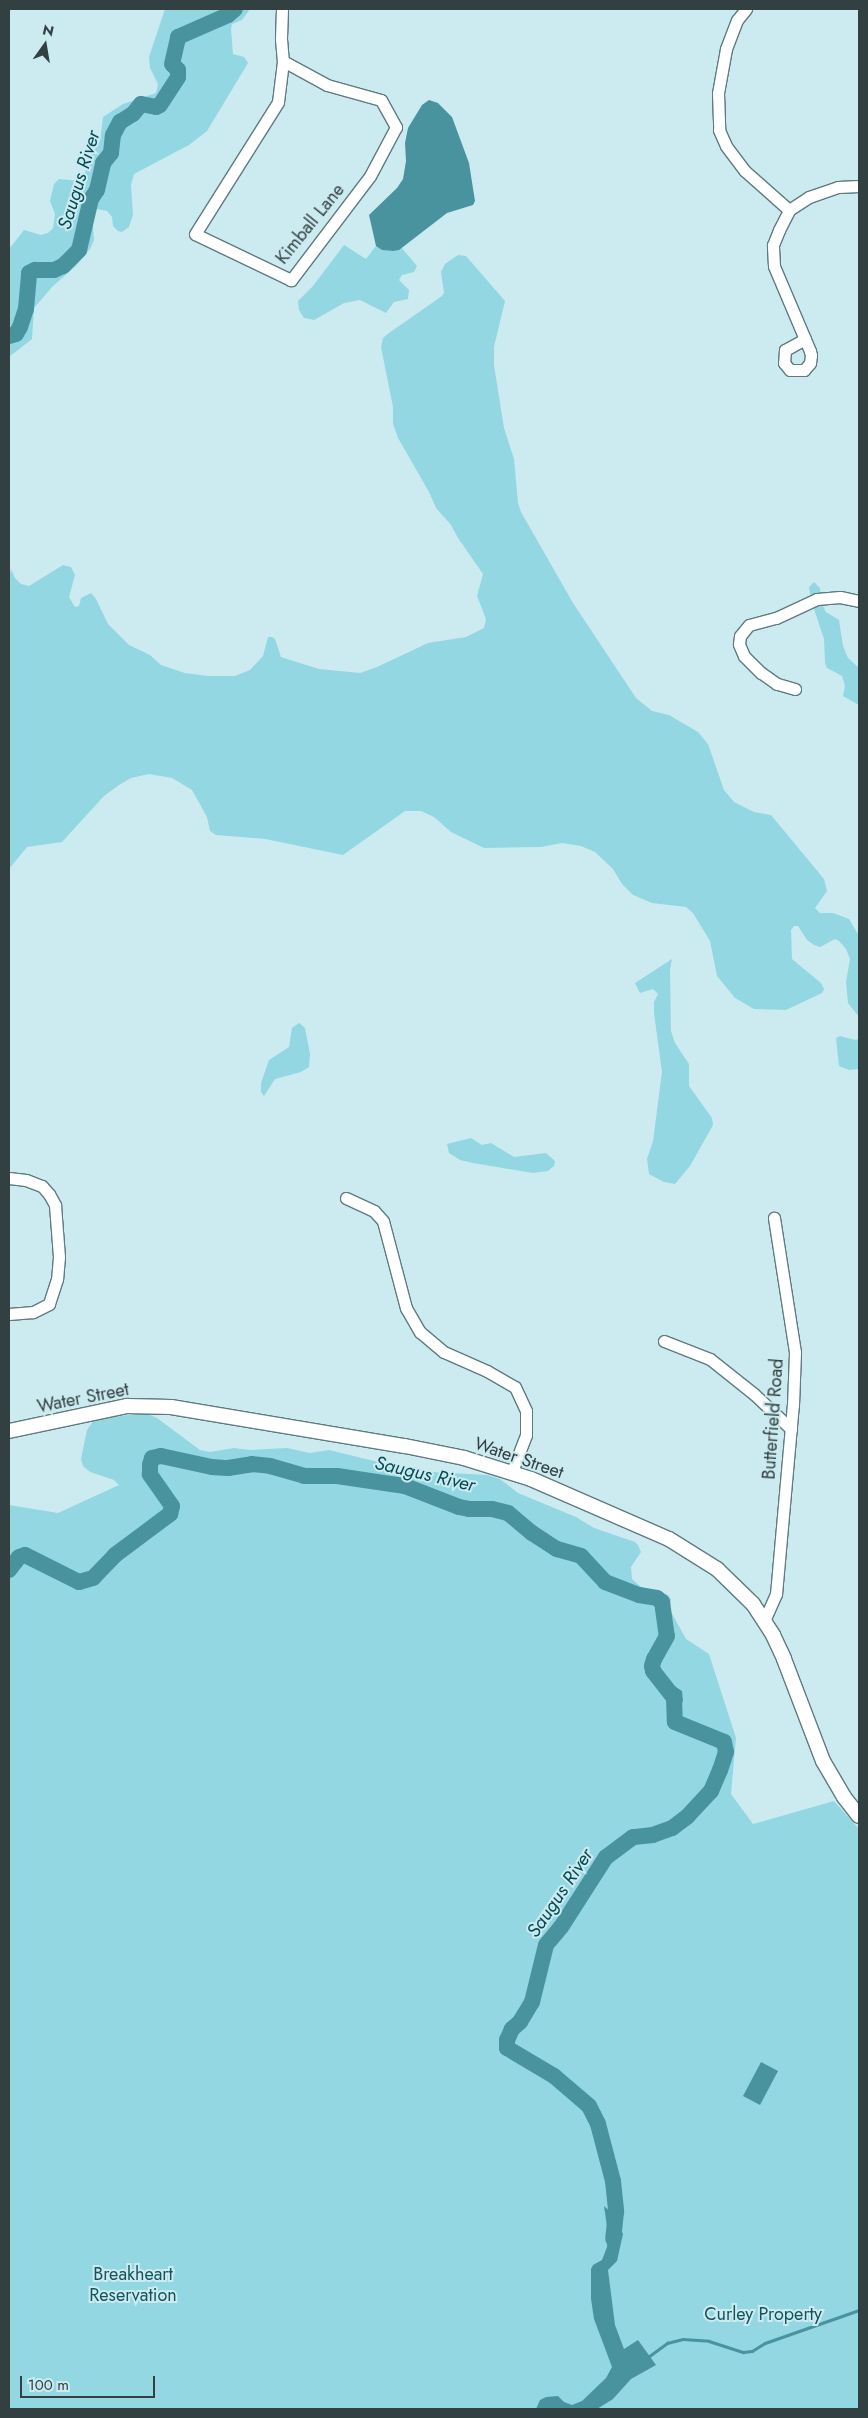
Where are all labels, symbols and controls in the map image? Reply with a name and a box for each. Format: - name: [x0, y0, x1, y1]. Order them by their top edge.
- text: N: [41, 19, 56, 41]
- north arrow: [20, 20, 70, 70]
- water label: Saugus River: [53, 128, 105, 232]
- street label: Kimball Lane: [271, 180, 349, 268]
- street label: Butterfield Road: [758, 1358, 788, 1480]
- street label: Water Street: [35, 1379, 131, 1417]
- street label: Water Street: [472, 1433, 566, 1483]
- water label: Saugus River: [373, 1451, 477, 1497]
- water label: Saugus River: [522, 1844, 598, 1942]
- park label: Breakheart Reservation: [89, 2264, 177, 2306]
- park label: Curley Property: [704, 2303, 822, 2325]
- scale bar: [22, 2366, 158, 2398]
- text: 100 m: [28, 2374, 69, 2396]

